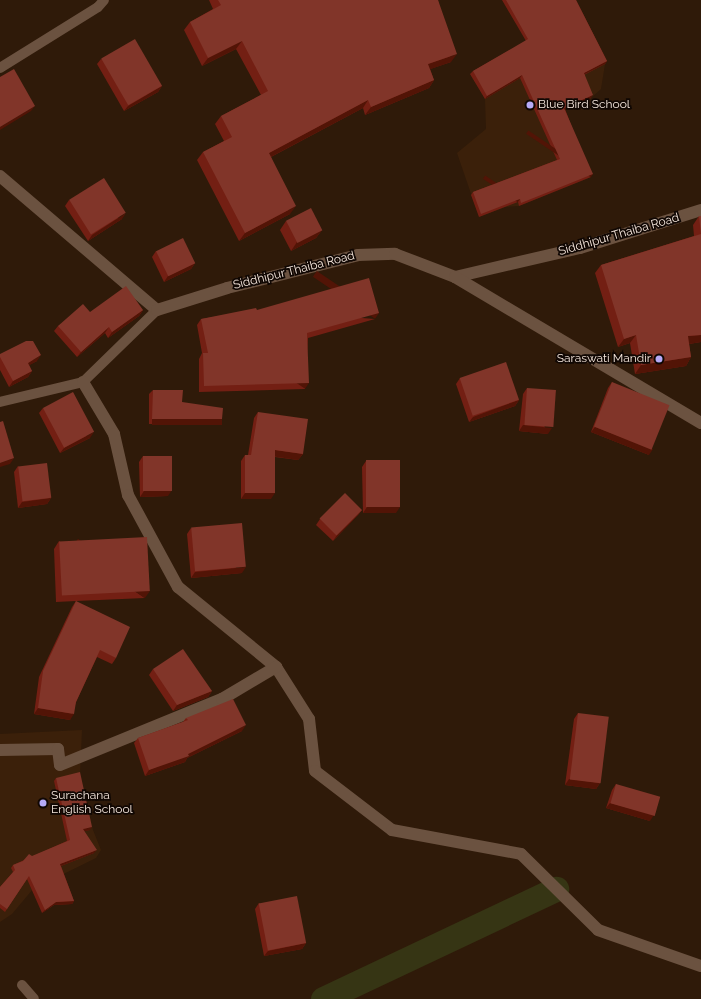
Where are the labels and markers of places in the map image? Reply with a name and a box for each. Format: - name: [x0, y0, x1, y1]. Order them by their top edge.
- place label: Blue Bird School: [538, 98, 630, 112]
- marker: Blue Bird School: [525, 100, 535, 110]
- place label: Saraswati Mandir: [557, 352, 651, 366]
- marker: Saraswati Mandir: [654, 354, 664, 364]
- place label: Surachana English School: [51, 789, 133, 817]
- marker: Surachana English School: [38, 798, 48, 808]

